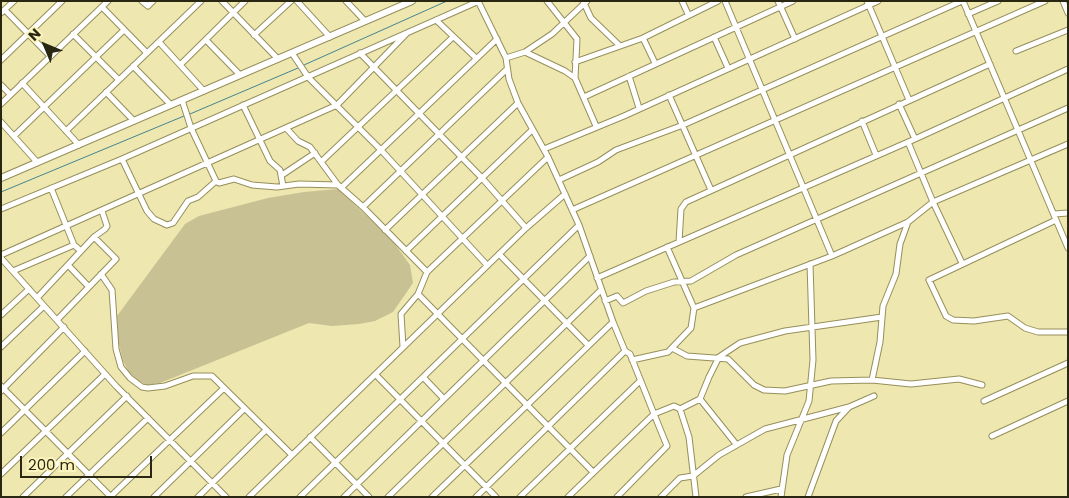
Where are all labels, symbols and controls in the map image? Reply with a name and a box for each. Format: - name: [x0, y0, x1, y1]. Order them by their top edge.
- north arrow: [20, 20, 70, 70]
- text: N: [24, 24, 45, 45]
- scale bar: [22, 446, 155, 478]
- text: 200 m: [28, 454, 75, 475]

